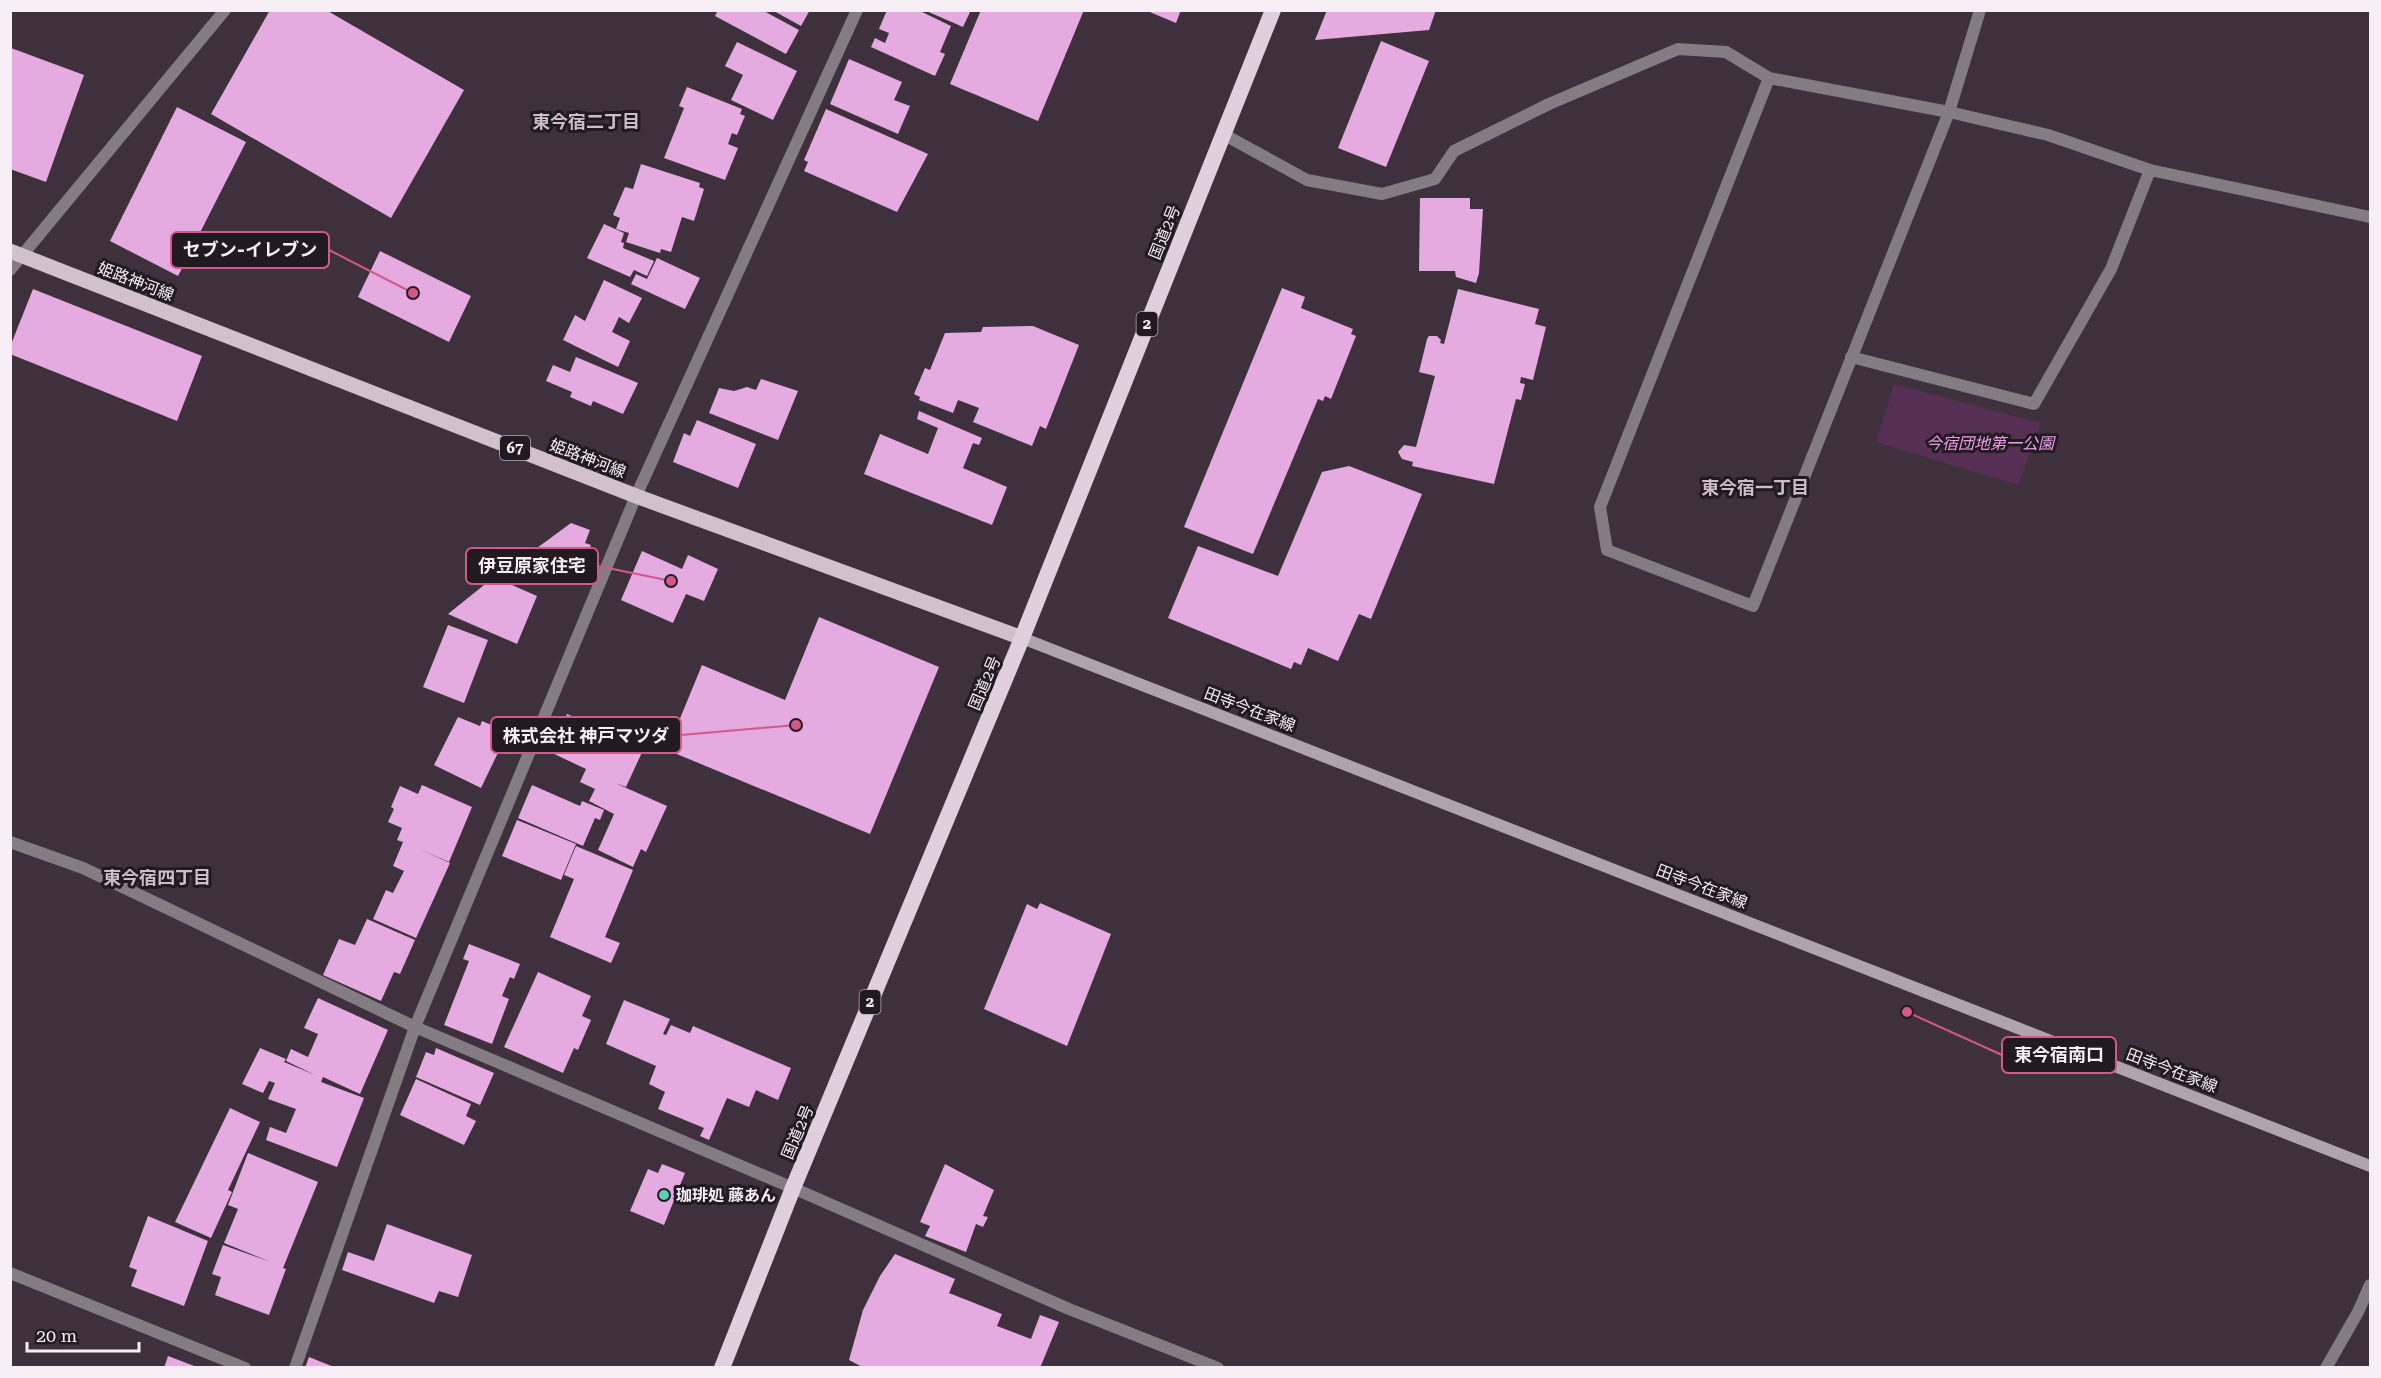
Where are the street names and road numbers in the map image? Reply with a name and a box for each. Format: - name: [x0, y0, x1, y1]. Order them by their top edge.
- street label: 国道2号: [1145, 202, 1184, 262]
- street label: 姫路神河線: [95, 258, 177, 305]
- road number: 2: [1136, 312, 1158, 336]
- street label: 姫路神河線: [547, 435, 629, 482]
- road number: 67: [500, 436, 530, 460]
- street label: 国道2号: [965, 653, 1004, 713]
- street label: 田寺今在家線: [1202, 683, 1298, 736]
- street label: 田寺今在家線: [1654, 860, 1750, 913]
- road number: 2: [860, 990, 880, 1014]
- street label: 田寺今在家線: [2124, 1044, 2220, 1097]
- street label: 国道2号: [778, 1102, 817, 1162]

